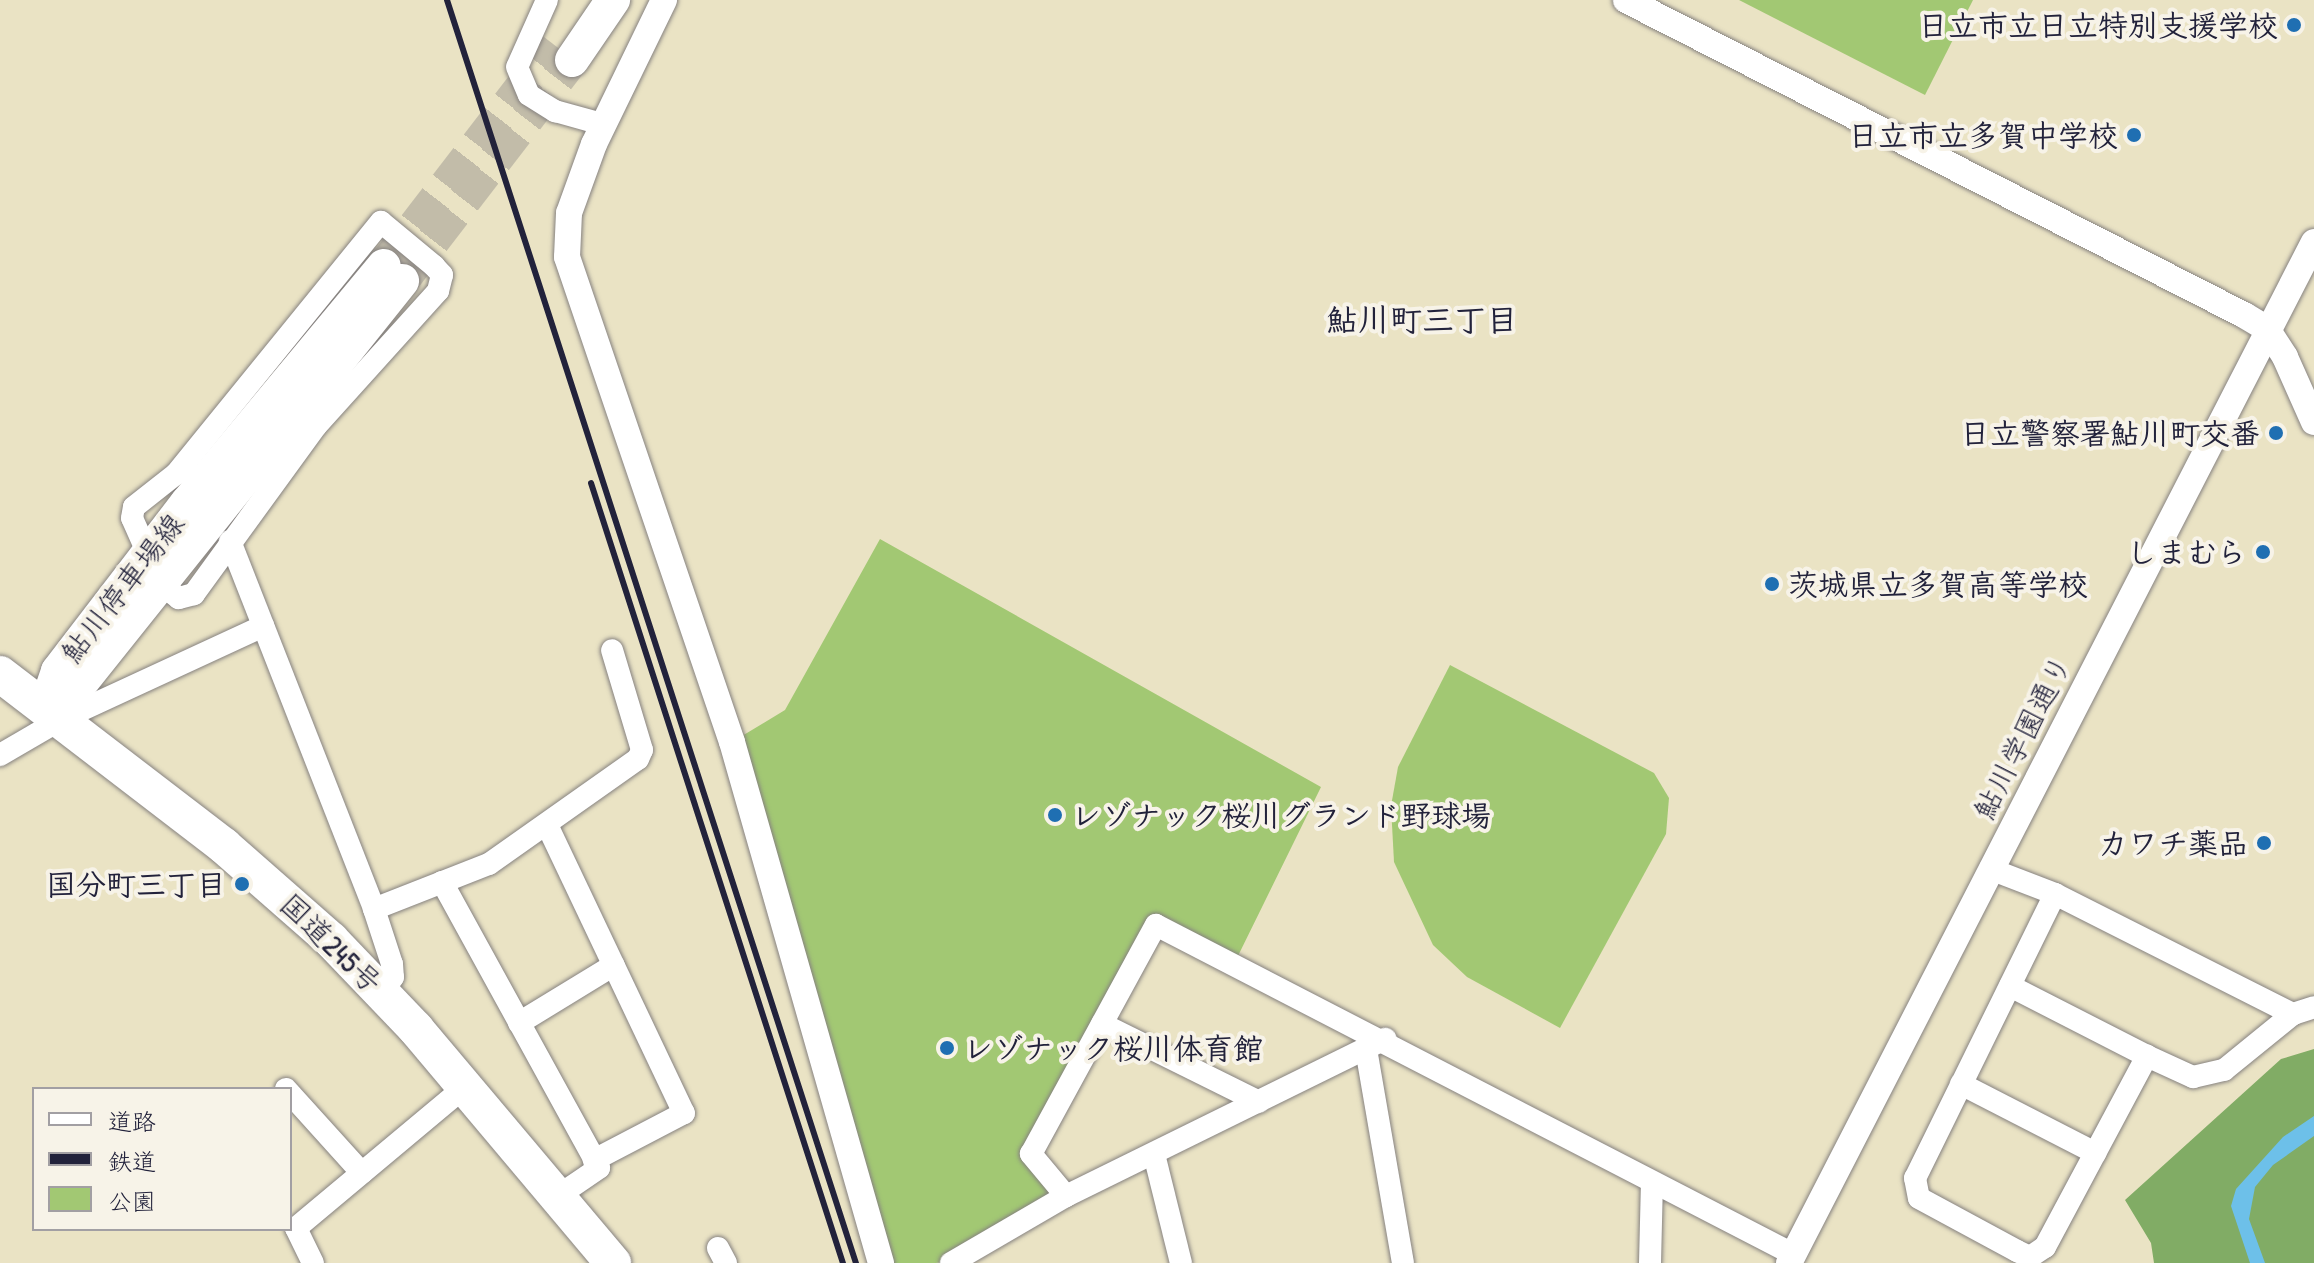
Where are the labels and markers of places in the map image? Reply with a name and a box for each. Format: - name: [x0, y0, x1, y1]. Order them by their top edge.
- place label: 日立市立日立特別支援学校: [1918, 7, 2278, 43]
- marker: 日立市立日立特別支援学校: [2285, 16, 2303, 34]
- place label: 日立市立多賀中学校: [1848, 117, 2118, 153]
- marker: 日立市立多賀中学校: [2125, 126, 2143, 144]
- place label: 日立警察署鮎川町交番: [1960, 415, 2260, 451]
- marker: 日立警察署鮎川町交番: [2267, 424, 2285, 442]
- place label: しまむら: [2127, 534, 2247, 570]
- marker: しまむら: [2254, 543, 2272, 561]
- place label: 茨城県立多賀高等学校: [1788, 566, 2088, 602]
- marker: 茨城県立多賀高等学校: [1763, 575, 1781, 593]
- place label: レゾナック桜川グランド野球場: [1071, 797, 1491, 833]
- marker: レゾナック桜川グランド野球場: [1046, 806, 1064, 824]
- place label: カワチ薬品: [2098, 825, 2248, 861]
- marker: カワチ薬品: [2255, 834, 2273, 852]
- place label: 国分町三丁目: [46, 866, 226, 902]
- marker: 国分町三丁目: [233, 875, 251, 893]
- place label: レゾナック桜川体育館: [963, 1030, 1263, 1066]
- marker: レゾナック桜川体育館: [938, 1039, 956, 1057]

